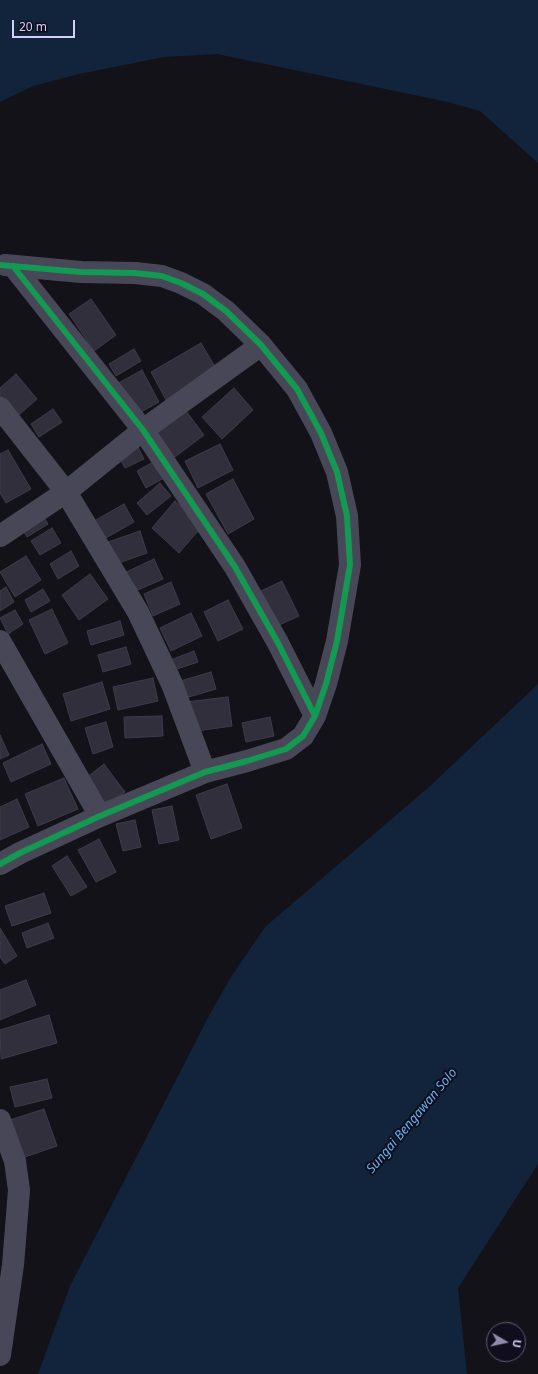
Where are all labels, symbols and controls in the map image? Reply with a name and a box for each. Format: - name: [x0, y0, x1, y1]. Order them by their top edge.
- scale bar: [14, 12, 77, 38]
- text: 20 m: [19, 18, 47, 35]
- water label: Sungai Bengawan Solo: [364, 1065, 460, 1177]
- north arrow: [486, 1322, 526, 1362]
- text: U: [509, 1339, 525, 1349]

